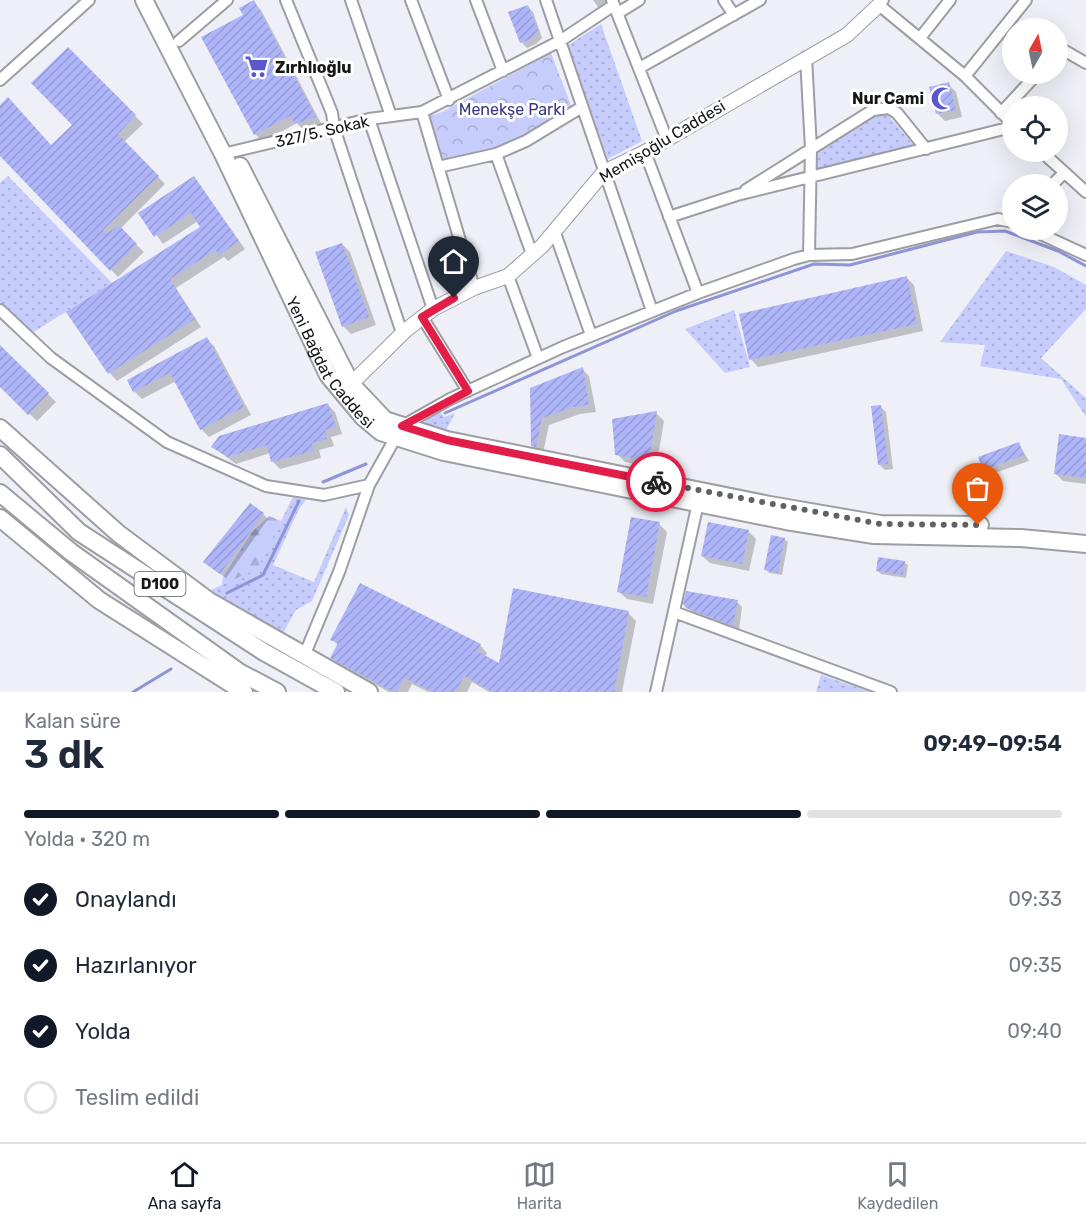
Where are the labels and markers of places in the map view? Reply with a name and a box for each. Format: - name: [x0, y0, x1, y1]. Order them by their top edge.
- supermarket icon: Zırhlıoğlu: [244, 54, 270, 80]
- place label: Zırhlıoğlu: [275, 58, 352, 77]
- mosque icon: Nur Cami: [929, 85, 955, 111]
- place label: Nur Cami: [852, 89, 924, 108]
- pin: [428, 236, 479, 298]
- pin: [952, 463, 1003, 525]

